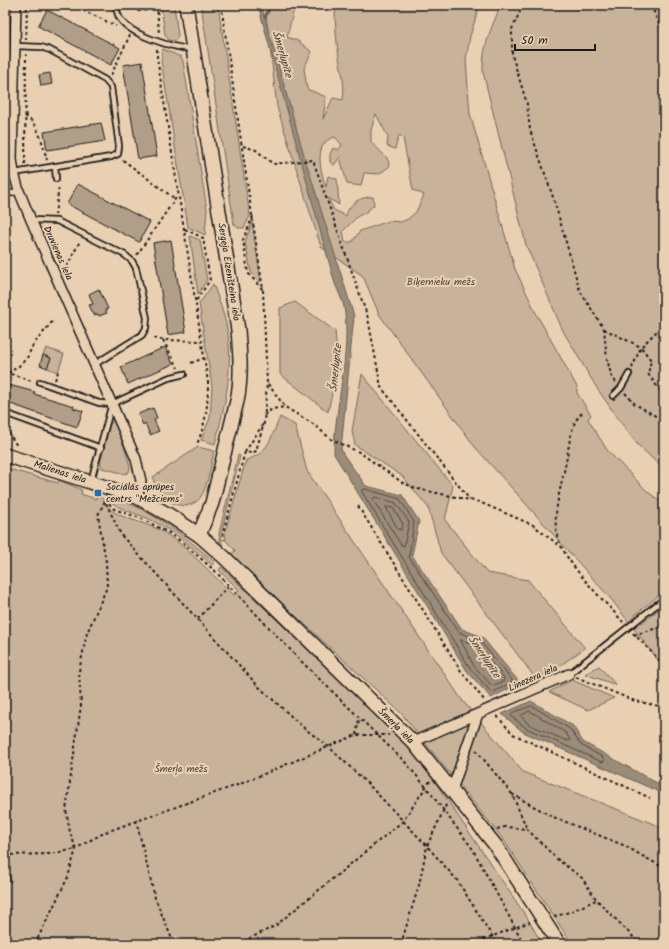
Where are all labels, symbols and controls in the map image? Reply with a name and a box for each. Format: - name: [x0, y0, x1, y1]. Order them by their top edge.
- scale bar: [515, 26, 595, 52]
- water label: Šmerļupīte: [267, 28, 298, 81]
- text: 50 m: [521, 31, 548, 50]
- street label: Sergeja Eizenšteina iela: [213, 222, 245, 323]
- street label: Druvienas iela: [39, 223, 77, 283]
- park label: Biķernieku mežs: [407, 274, 476, 290]
- water label: Šmerļupīte: [325, 342, 348, 393]
- street label: Malienas iela: [32, 456, 89, 488]
- place label: Sociālās aprūpes centrs "Mežciems": [106, 479, 183, 507]
- marker: Sociālās aprūpes centrs "Mežciems": [93, 488, 103, 498]
- water label: Šmerļupīte: [463, 632, 505, 683]
- street label: Linezera iela: [506, 660, 561, 696]
- street label: Šmerļa iela: [374, 704, 418, 748]
- park label: Šmerļa mežs: [154, 761, 208, 777]

